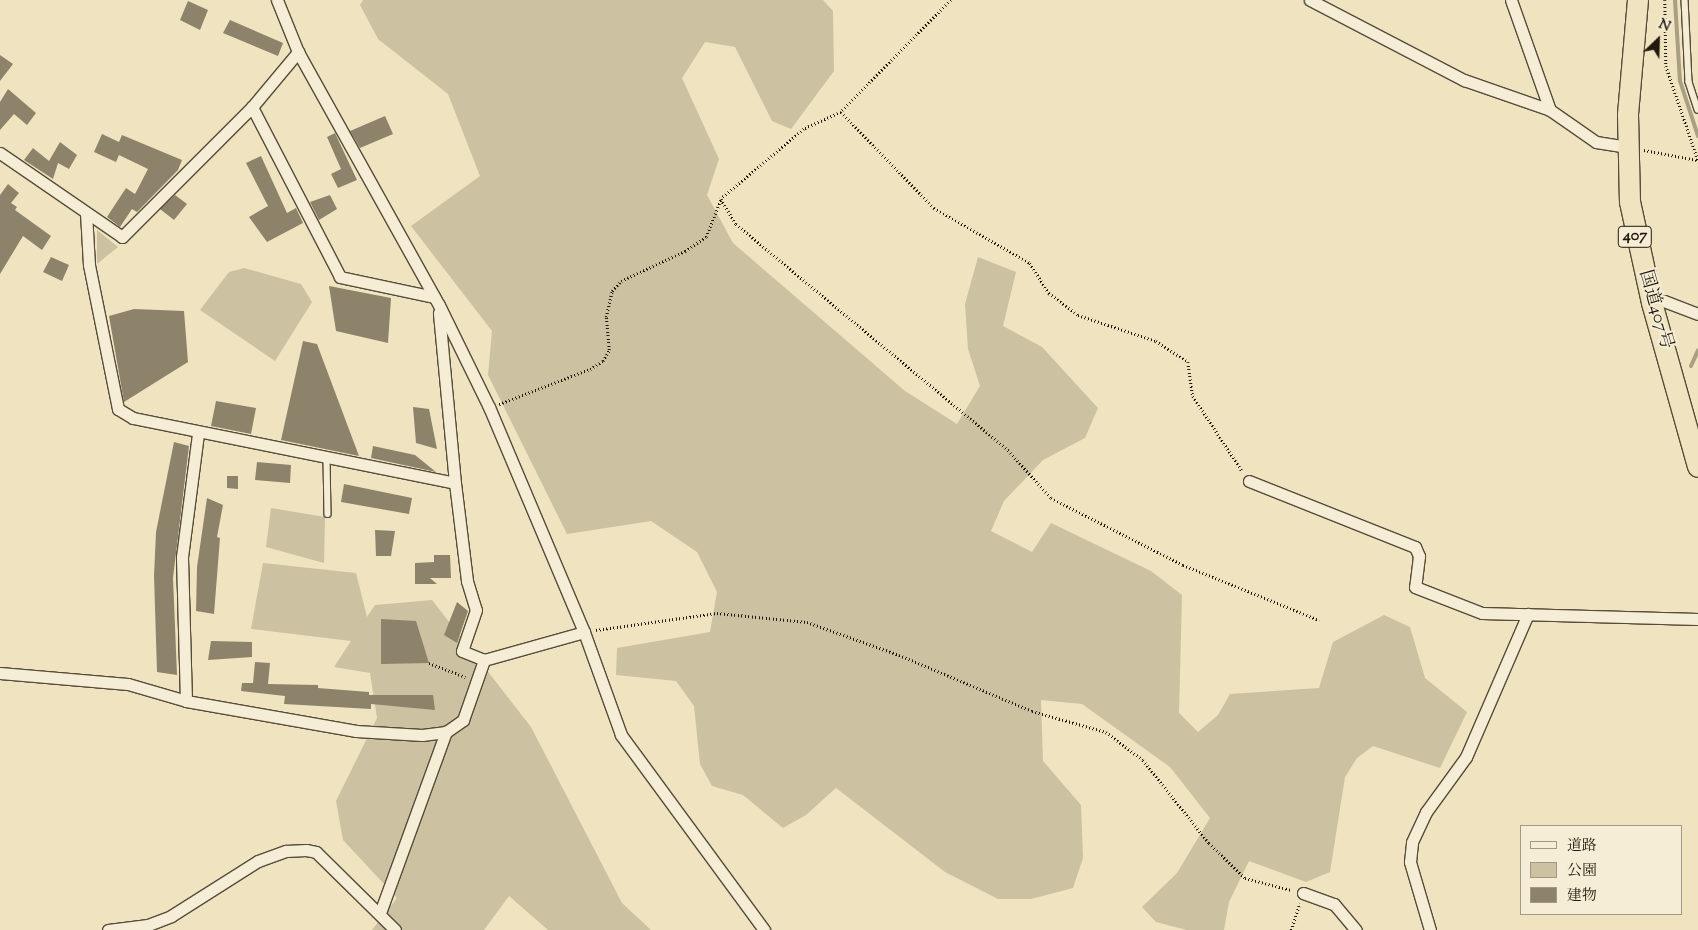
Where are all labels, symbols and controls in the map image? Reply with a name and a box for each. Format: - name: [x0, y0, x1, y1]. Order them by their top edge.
- north arrow: [1633, 15, 1683, 65]
- text: N: [1655, 15, 1673, 38]
- road number: 407: [1618, 223, 1652, 250]
- street label: 国道407号: [1633, 268, 1677, 352]
- legend: [1520, 825, 1683, 915]
- text: 道路: [1567, 836, 1597, 857]
- text: 公園: [1567, 861, 1597, 882]
- text: 建物: [1567, 886, 1597, 907]

